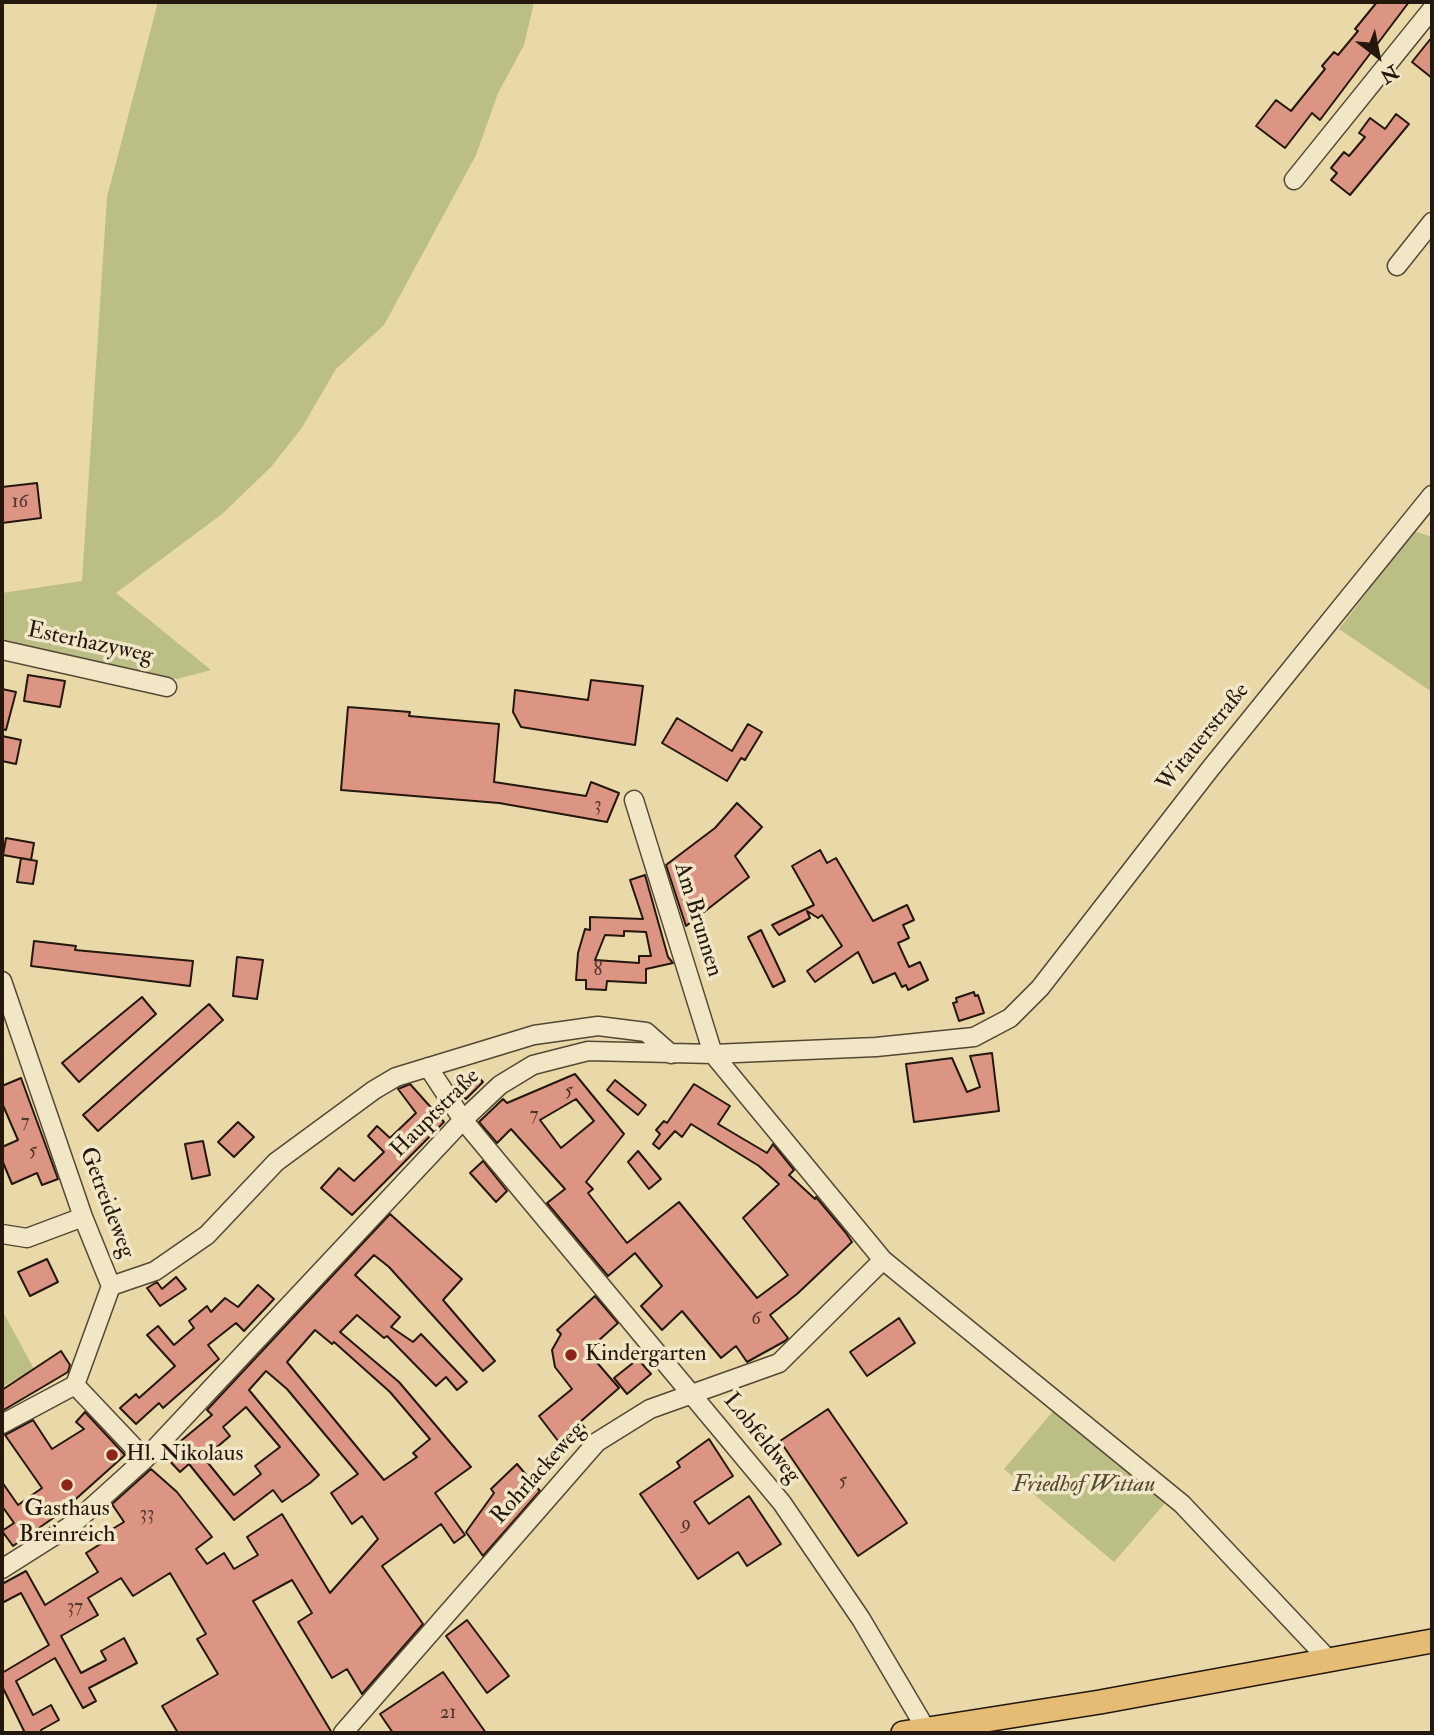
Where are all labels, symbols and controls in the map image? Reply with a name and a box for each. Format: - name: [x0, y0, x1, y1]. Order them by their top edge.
- north arrow: [1343, 21, 1413, 91]
- text: N: [1376, 59, 1403, 88]
- house number: 16: [12, 492, 28, 514]
- street label: Esterhazyweg: [25, 617, 155, 671]
- street label: Witauerstraße: [1152, 678, 1256, 798]
- house number: 3: [594, 795, 602, 817]
- street label: Am Brunnen: [667, 860, 727, 980]
- house number: 8: [594, 960, 602, 982]
- street label: Hauptstraße: [386, 1064, 486, 1164]
- house number: 5: [565, 1081, 573, 1103]
- house number: 7: [530, 1105, 538, 1127]
- house number: 7: [21, 1112, 29, 1134]
- house number: 5: [29, 1141, 37, 1163]
- street label: Getreideweg: [72, 1144, 140, 1262]
- house number: 6: [751, 1309, 761, 1331]
- place label: Kindergarten: [585, 1341, 707, 1369]
- marker: Kindergarten: [563, 1347, 579, 1363]
- street label: Lobfeldweg: [716, 1388, 806, 1490]
- street label: Rohrlackeweg: [486, 1417, 592, 1531]
- place label: Hl. Nikolaus: [126, 1441, 243, 1469]
- marker: Hl. Nikolaus: [104, 1447, 120, 1463]
- house number: 5: [839, 1471, 847, 1493]
- park label: Friedhof Wittau: [1013, 1472, 1155, 1500]
- marker: Gasthaus Breinreich: [59, 1477, 75, 1493]
- place label: Gasthaus Breinreich: [19, 1496, 115, 1550]
- house number: 33: [140, 1504, 154, 1526]
- house number: 9: [681, 1514, 691, 1536]
- house number: 37: [67, 1597, 83, 1619]
- house number: 21: [440, 1703, 456, 1725]

